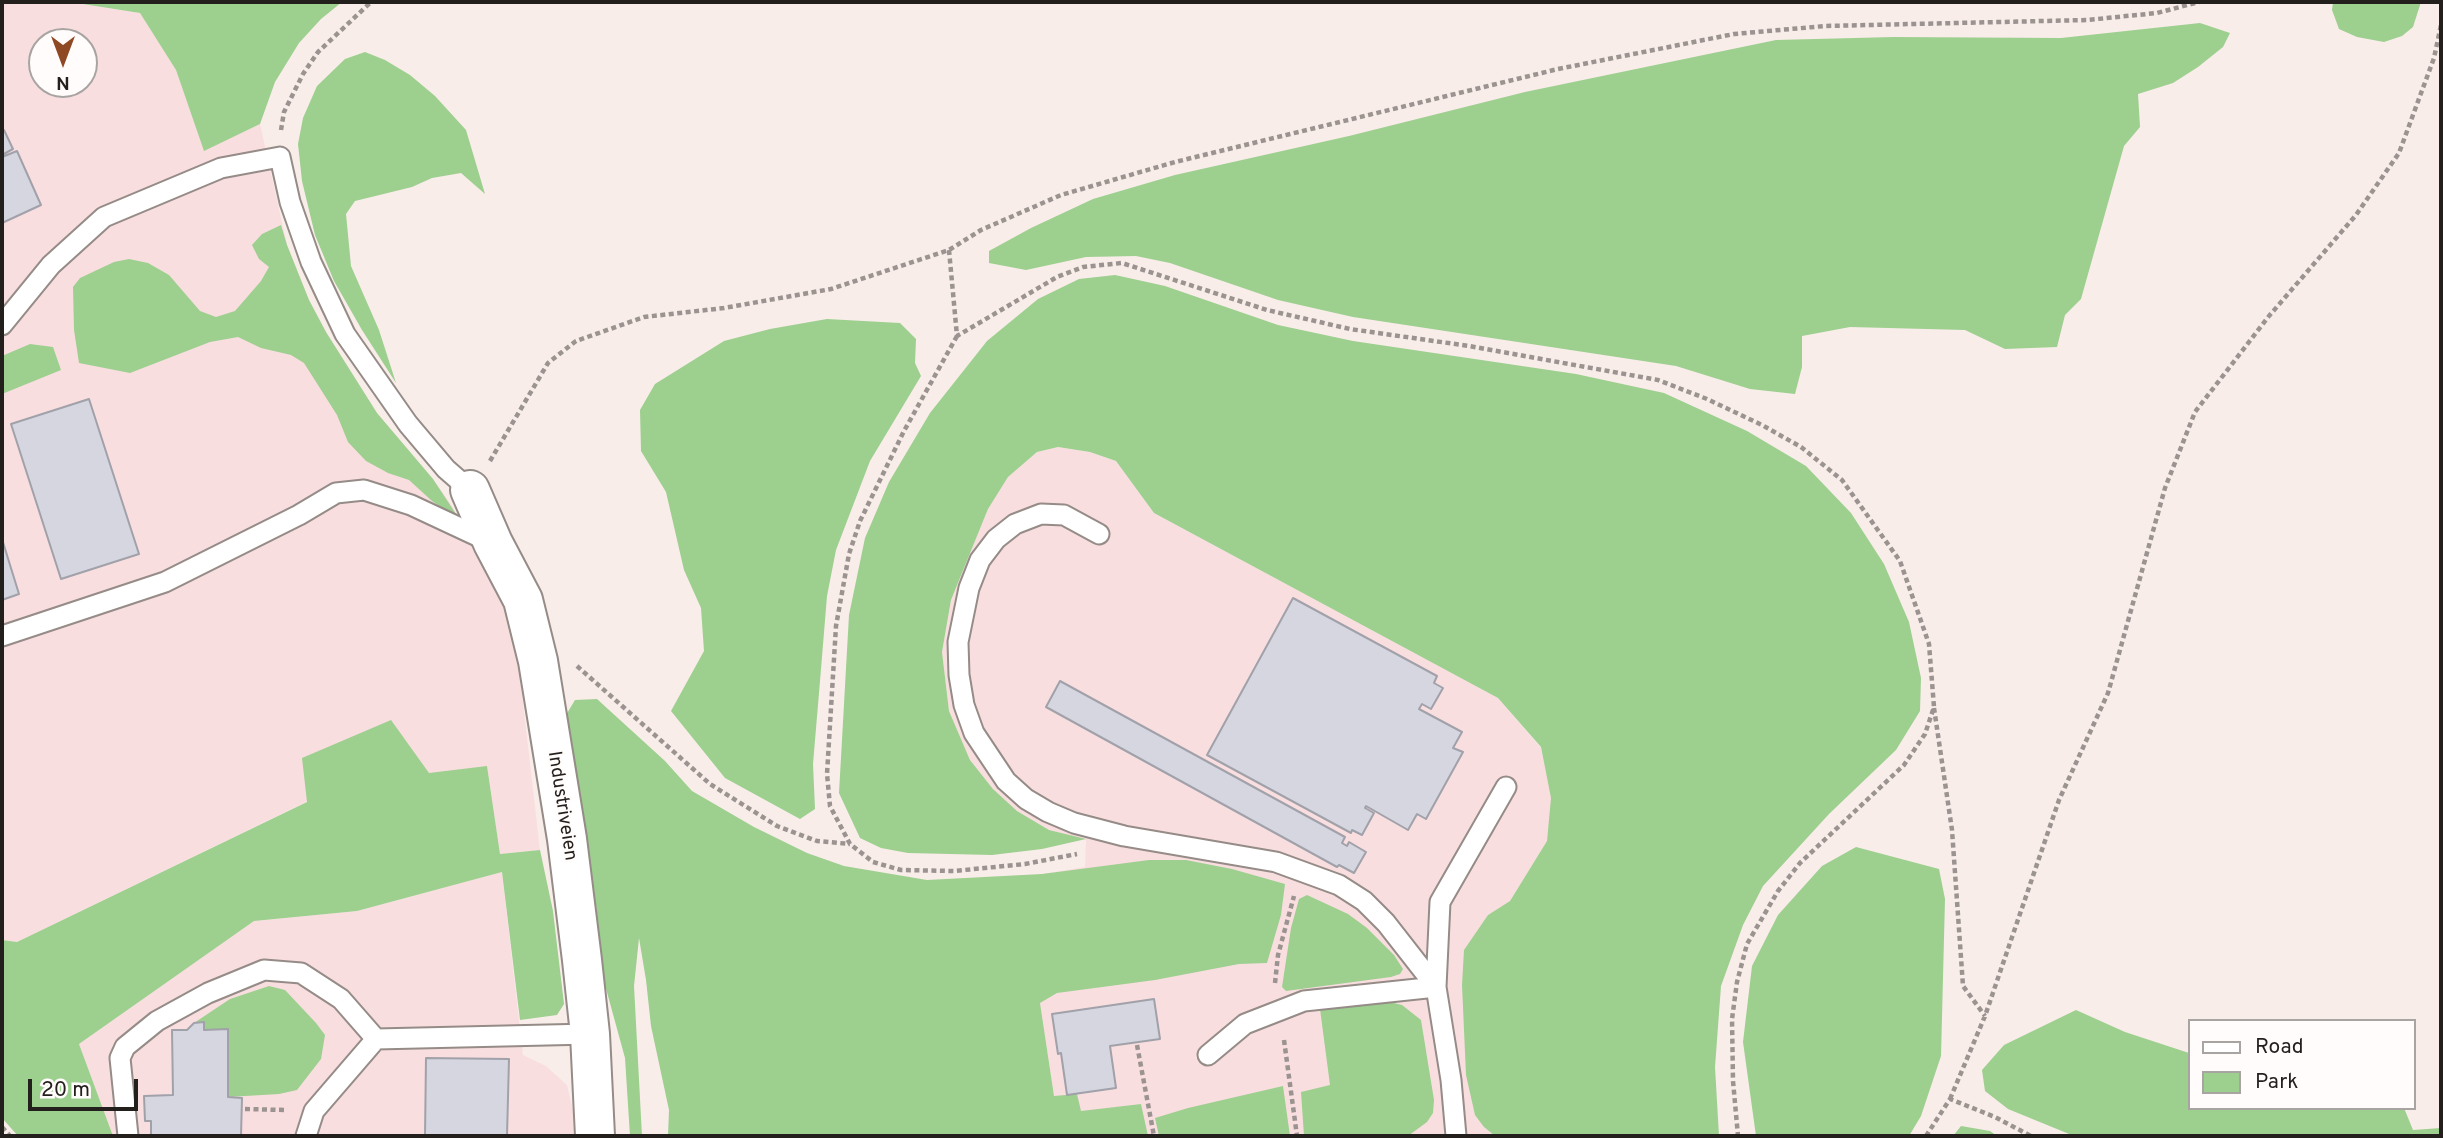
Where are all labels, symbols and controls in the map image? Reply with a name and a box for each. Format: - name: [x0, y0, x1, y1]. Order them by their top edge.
- north arrow: [28, 28, 98, 98]
- text: N: [56, 70, 70, 94]
- street label: Industriveien: [541, 750, 581, 862]
- legend: [2188, 1019, 2415, 1110]
- text: Road: [2255, 1034, 2304, 1061]
- scale bar: [32, 1064, 142, 1108]
- text: Park: [2255, 1069, 2298, 1096]
- text: 20 m: [41, 1077, 90, 1104]

